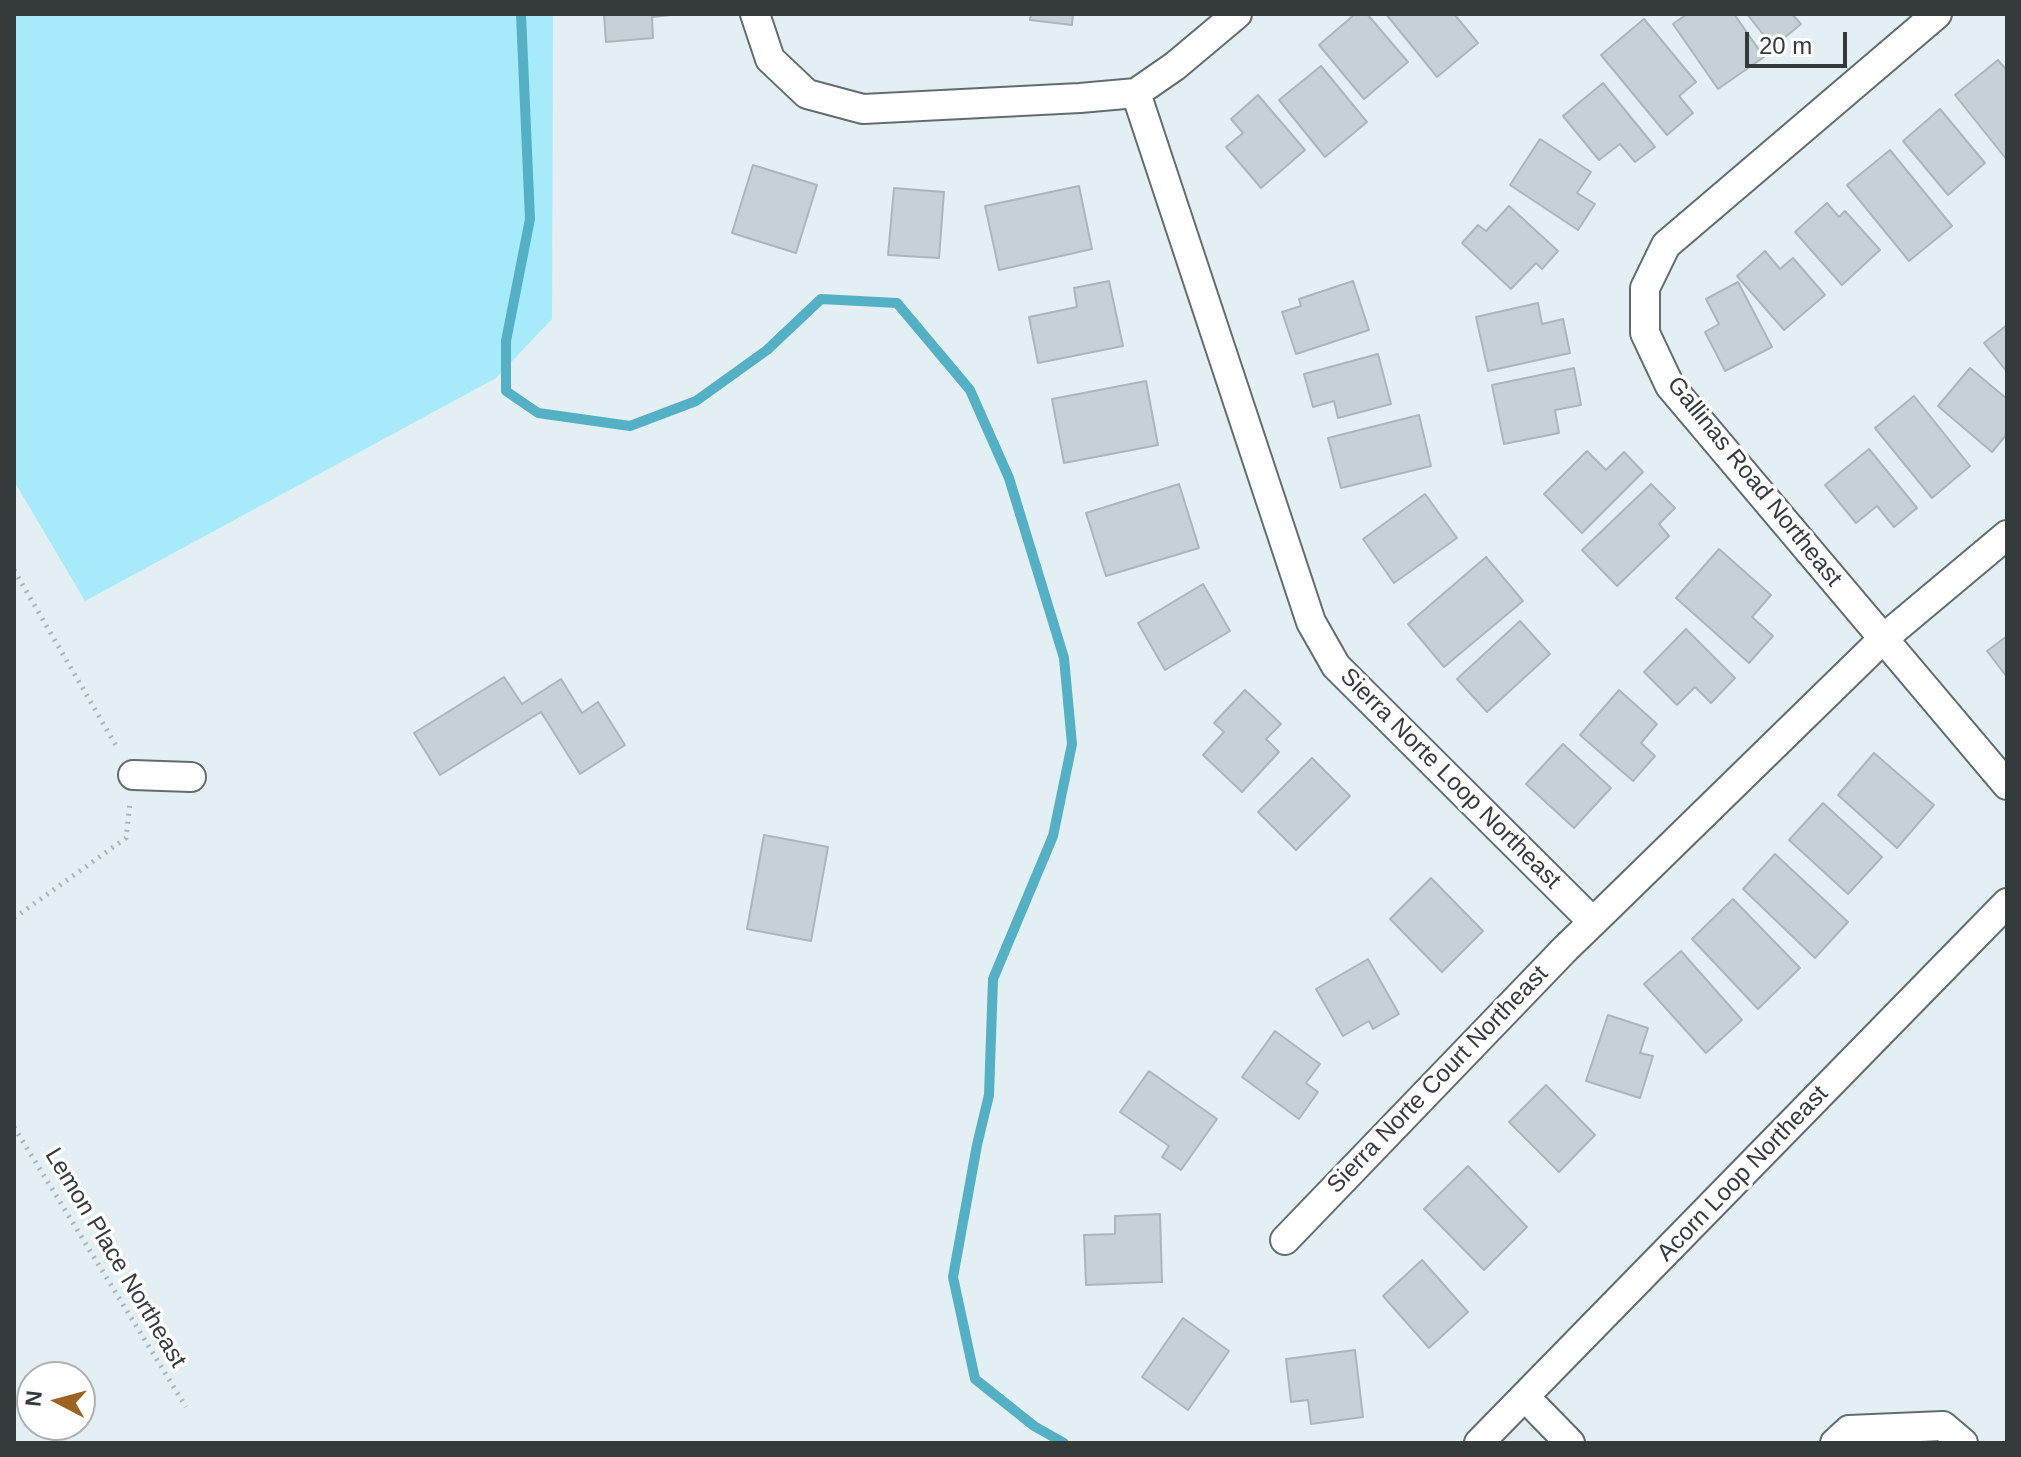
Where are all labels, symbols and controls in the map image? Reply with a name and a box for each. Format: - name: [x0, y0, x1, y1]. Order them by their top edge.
- scale bar: [1749, 16, 1851, 66]
- text: 20 m: [1759, 32, 1812, 59]
- street label: Gallinas Road Northeast: [1661, 371, 1847, 593]
- street label: Sierra Norte Loop Northeast: [1334, 663, 1566, 895]
- street label: Sierra Norte Court Northeast: [1322, 960, 1554, 1200]
- street label: Acorn Loop Northeast: [1652, 1080, 1834, 1268]
- street label: Lemon Place Northeast: [38, 1143, 192, 1373]
- north arrow: [16, 1361, 96, 1441]
- text: N: [20, 1389, 47, 1408]

